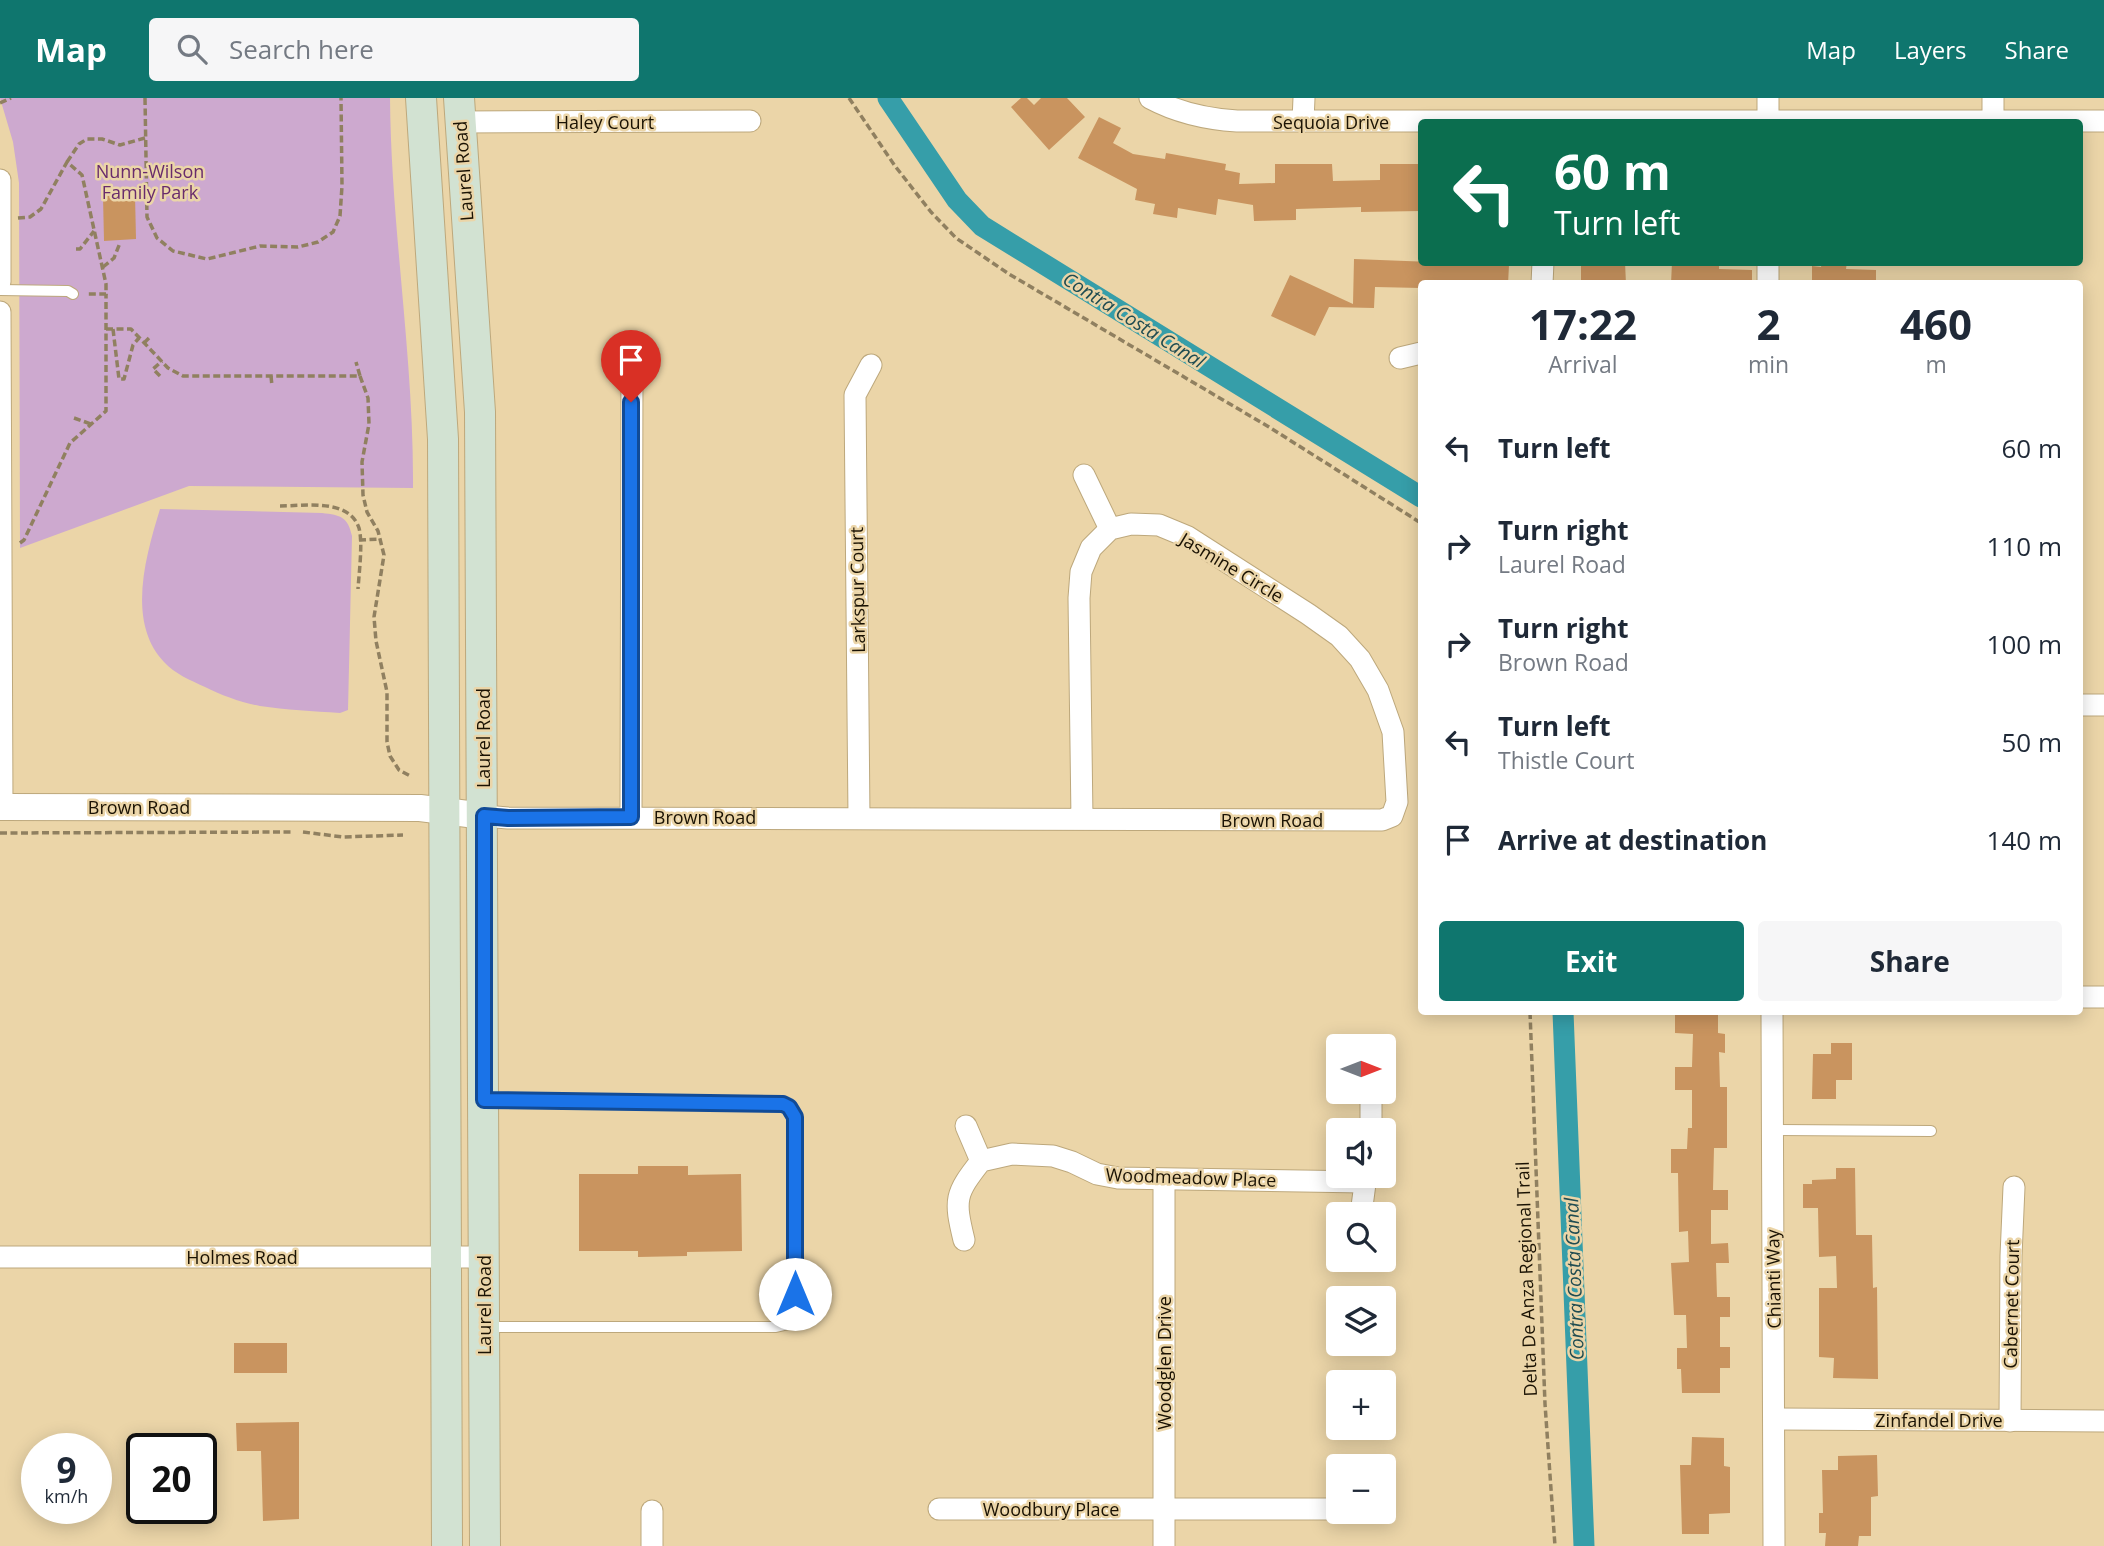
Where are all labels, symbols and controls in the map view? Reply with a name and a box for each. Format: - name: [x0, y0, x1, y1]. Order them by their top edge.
- search box: [149, 18, 639, 81]
- text: Map: [35, 27, 107, 72]
- icon: search: [173, 30, 211, 68]
- text: Search here: [229, 31, 374, 67]
- text: Map: [1806, 33, 1856, 66]
- text: Layers: [1894, 33, 1967, 66]
- text: Share: [2005, 33, 2069, 66]
- street label: Haley Court: [556, 110, 654, 134]
- street label: Sequoia Drive: [1273, 110, 1389, 134]
- street label: Laurel Road: [448, 120, 478, 222]
- text: 60 m: [1554, 138, 1671, 204]
- icon: left: [1439, 147, 1530, 238]
- park label: Nunn-Wilson Family Park: [96, 159, 204, 204]
- text: Turn left: [1554, 201, 1680, 244]
- water label: Contra Costa Canal: [1058, 266, 1211, 375]
- text: 17:22: [1529, 295, 1637, 352]
- text: 2: [1756, 295, 1781, 352]
- text: 460: [1900, 295, 1972, 352]
- pin: [601, 330, 661, 402]
- icon: arrive: [612, 341, 650, 379]
- text: Arrival: [1548, 348, 1618, 380]
- text: min: [1748, 348, 1789, 380]
- text: m: [1925, 348, 1947, 380]
- icon: left: [1439, 429, 1477, 467]
- text: Turn left: [1498, 430, 1610, 466]
- text: 60 m: [2001, 430, 2062, 466]
- text: Turn right: [1498, 512, 1629, 548]
- street label: Jasmine Circle: [1174, 526, 1288, 607]
- street label: Larkspur Court: [844, 527, 870, 653]
- icon: right: [1439, 527, 1477, 565]
- text: 110 m: [1987, 528, 2062, 564]
- text: Laurel Road: [1498, 548, 1626, 580]
- text: Turn right: [1498, 610, 1629, 646]
- icon: right: [1439, 625, 1477, 663]
- text: 100 m: [1987, 626, 2062, 662]
- text: Brown Road: [1498, 646, 1629, 678]
- street label: Laurel Road: [471, 688, 495, 788]
- text: Turn left: [1498, 708, 1610, 744]
- icon: left: [1439, 723, 1477, 761]
- text: 50 m: [2001, 724, 2062, 760]
- text: Thistle Court: [1498, 744, 1634, 776]
- street label: Brown Road: [88, 795, 190, 819]
- street label: Brown Road: [654, 805, 756, 829]
- street label: Brown Road: [1221, 808, 1323, 832]
- icon: arrive: [1439, 821, 1477, 859]
- text: Arrive at destination: [1498, 822, 1767, 858]
- text: 140 m: [1987, 822, 2062, 858]
- button: Exit: [1439, 921, 1744, 1001]
- button: Share: [1758, 921, 2062, 1001]
- north arrow: [1326, 1034, 1396, 1104]
- map controls: [1326, 1034, 1396, 1524]
- button: sound: [1326, 1118, 1396, 1188]
- street label: Delta De Anza Regional Trail: [1510, 1161, 1542, 1397]
- street label: Woodmeadow Place: [1105, 1162, 1277, 1192]
- water label: Contra Costa Canal: [1558, 1196, 1590, 1361]
- button: search: [1326, 1202, 1396, 1272]
- street label: Chianti Way: [1760, 1228, 1786, 1329]
- street label: Cabernet Court: [1998, 1239, 2024, 1369]
- street label: Holmes Road: [186, 1245, 298, 1269]
- street label: Laurel Road: [472, 1255, 496, 1355]
- position arrow: [758, 1257, 832, 1331]
- button: layers: [1326, 1286, 1396, 1356]
- street label: Woodglen Drive: [1152, 1296, 1176, 1430]
- button: +: [1326, 1370, 1396, 1440]
- street label: Zinfandel Drive: [1875, 1408, 2003, 1432]
- speed limit sign: 20: [126, 1433, 217, 1524]
- text: 9: [56, 1446, 77, 1493]
- button: −: [1326, 1454, 1396, 1524]
- text: km/h: [45, 1484, 88, 1508]
- street label: Woodbury Place: [983, 1497, 1119, 1521]

